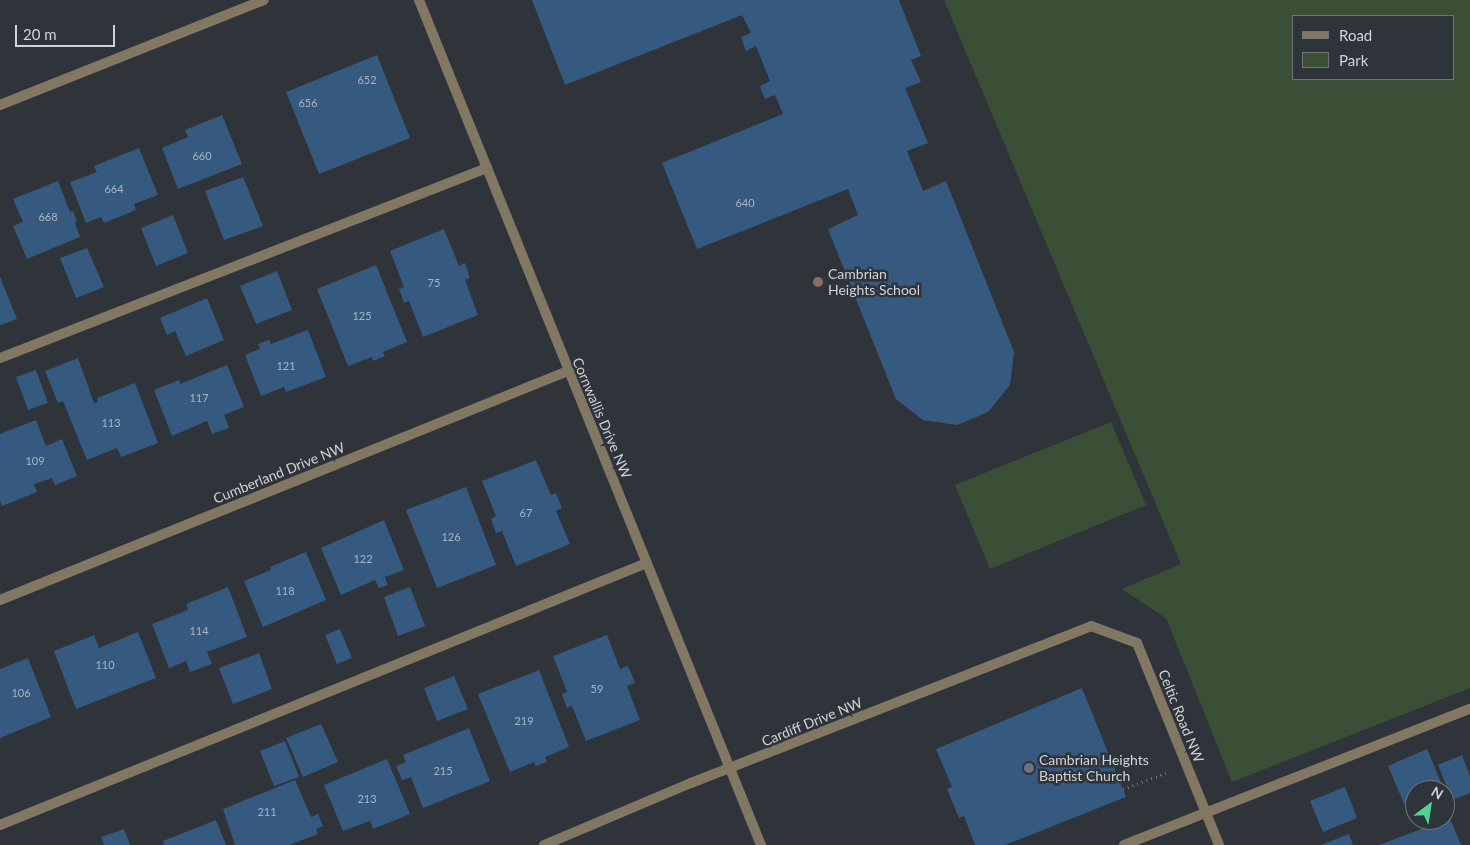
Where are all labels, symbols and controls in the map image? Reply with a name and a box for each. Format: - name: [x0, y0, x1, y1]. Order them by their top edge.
- scale bar: [18, 15, 118, 47]
- legend: [1292, 15, 1455, 80]
- text: 20 m: [23, 25, 57, 43]
- text: Road: [1339, 26, 1372, 44]
- text: Park: [1339, 51, 1368, 69]
- house number: 652: [357, 73, 377, 87]
- house number: 656: [298, 96, 318, 110]
- house number: 660: [192, 149, 212, 163]
- house number: 664: [104, 182, 124, 196]
- house number: 640: [735, 196, 755, 210]
- house number: 668: [38, 210, 58, 224]
- place label: Cambrian Heights School: [828, 266, 920, 298]
- house number: 75: [428, 276, 440, 290]
- marker: Cambrian Heights School: [812, 276, 824, 288]
- house number: 125: [352, 309, 372, 323]
- street label: Cornwallis Drive NW: [569, 355, 635, 481]
- house number: 121: [276, 359, 296, 373]
- house number: 117: [189, 391, 209, 405]
- house number: 113: [101, 416, 121, 430]
- street label: Cumberland Drive NW: [211, 439, 347, 507]
- house number: 109: [25, 454, 45, 468]
- house number: 67: [520, 506, 532, 520]
- house number: 126: [441, 530, 461, 544]
- house number: 122: [353, 552, 373, 566]
- house number: 118: [275, 584, 295, 598]
- house number: 114: [189, 624, 209, 638]
- house number: 110: [95, 658, 115, 672]
- street label: Celtic Road NW: [1155, 667, 1207, 765]
- house number: 59: [591, 682, 603, 696]
- house number: 106: [11, 686, 31, 700]
- street label: Cardiff Drive NW: [759, 694, 865, 750]
- house number: 219: [514, 714, 534, 728]
- place label: Cambrian Heights Baptist Church: [1039, 752, 1149, 784]
- marker: Cambrian Heights Baptist Church: [1023, 762, 1035, 774]
- house number: 215: [433, 764, 453, 778]
- north arrow: [1405, 780, 1455, 830]
- text: N: [1428, 783, 1446, 803]
- house number: 213: [357, 792, 377, 806]
- house number: 211: [257, 805, 277, 819]

